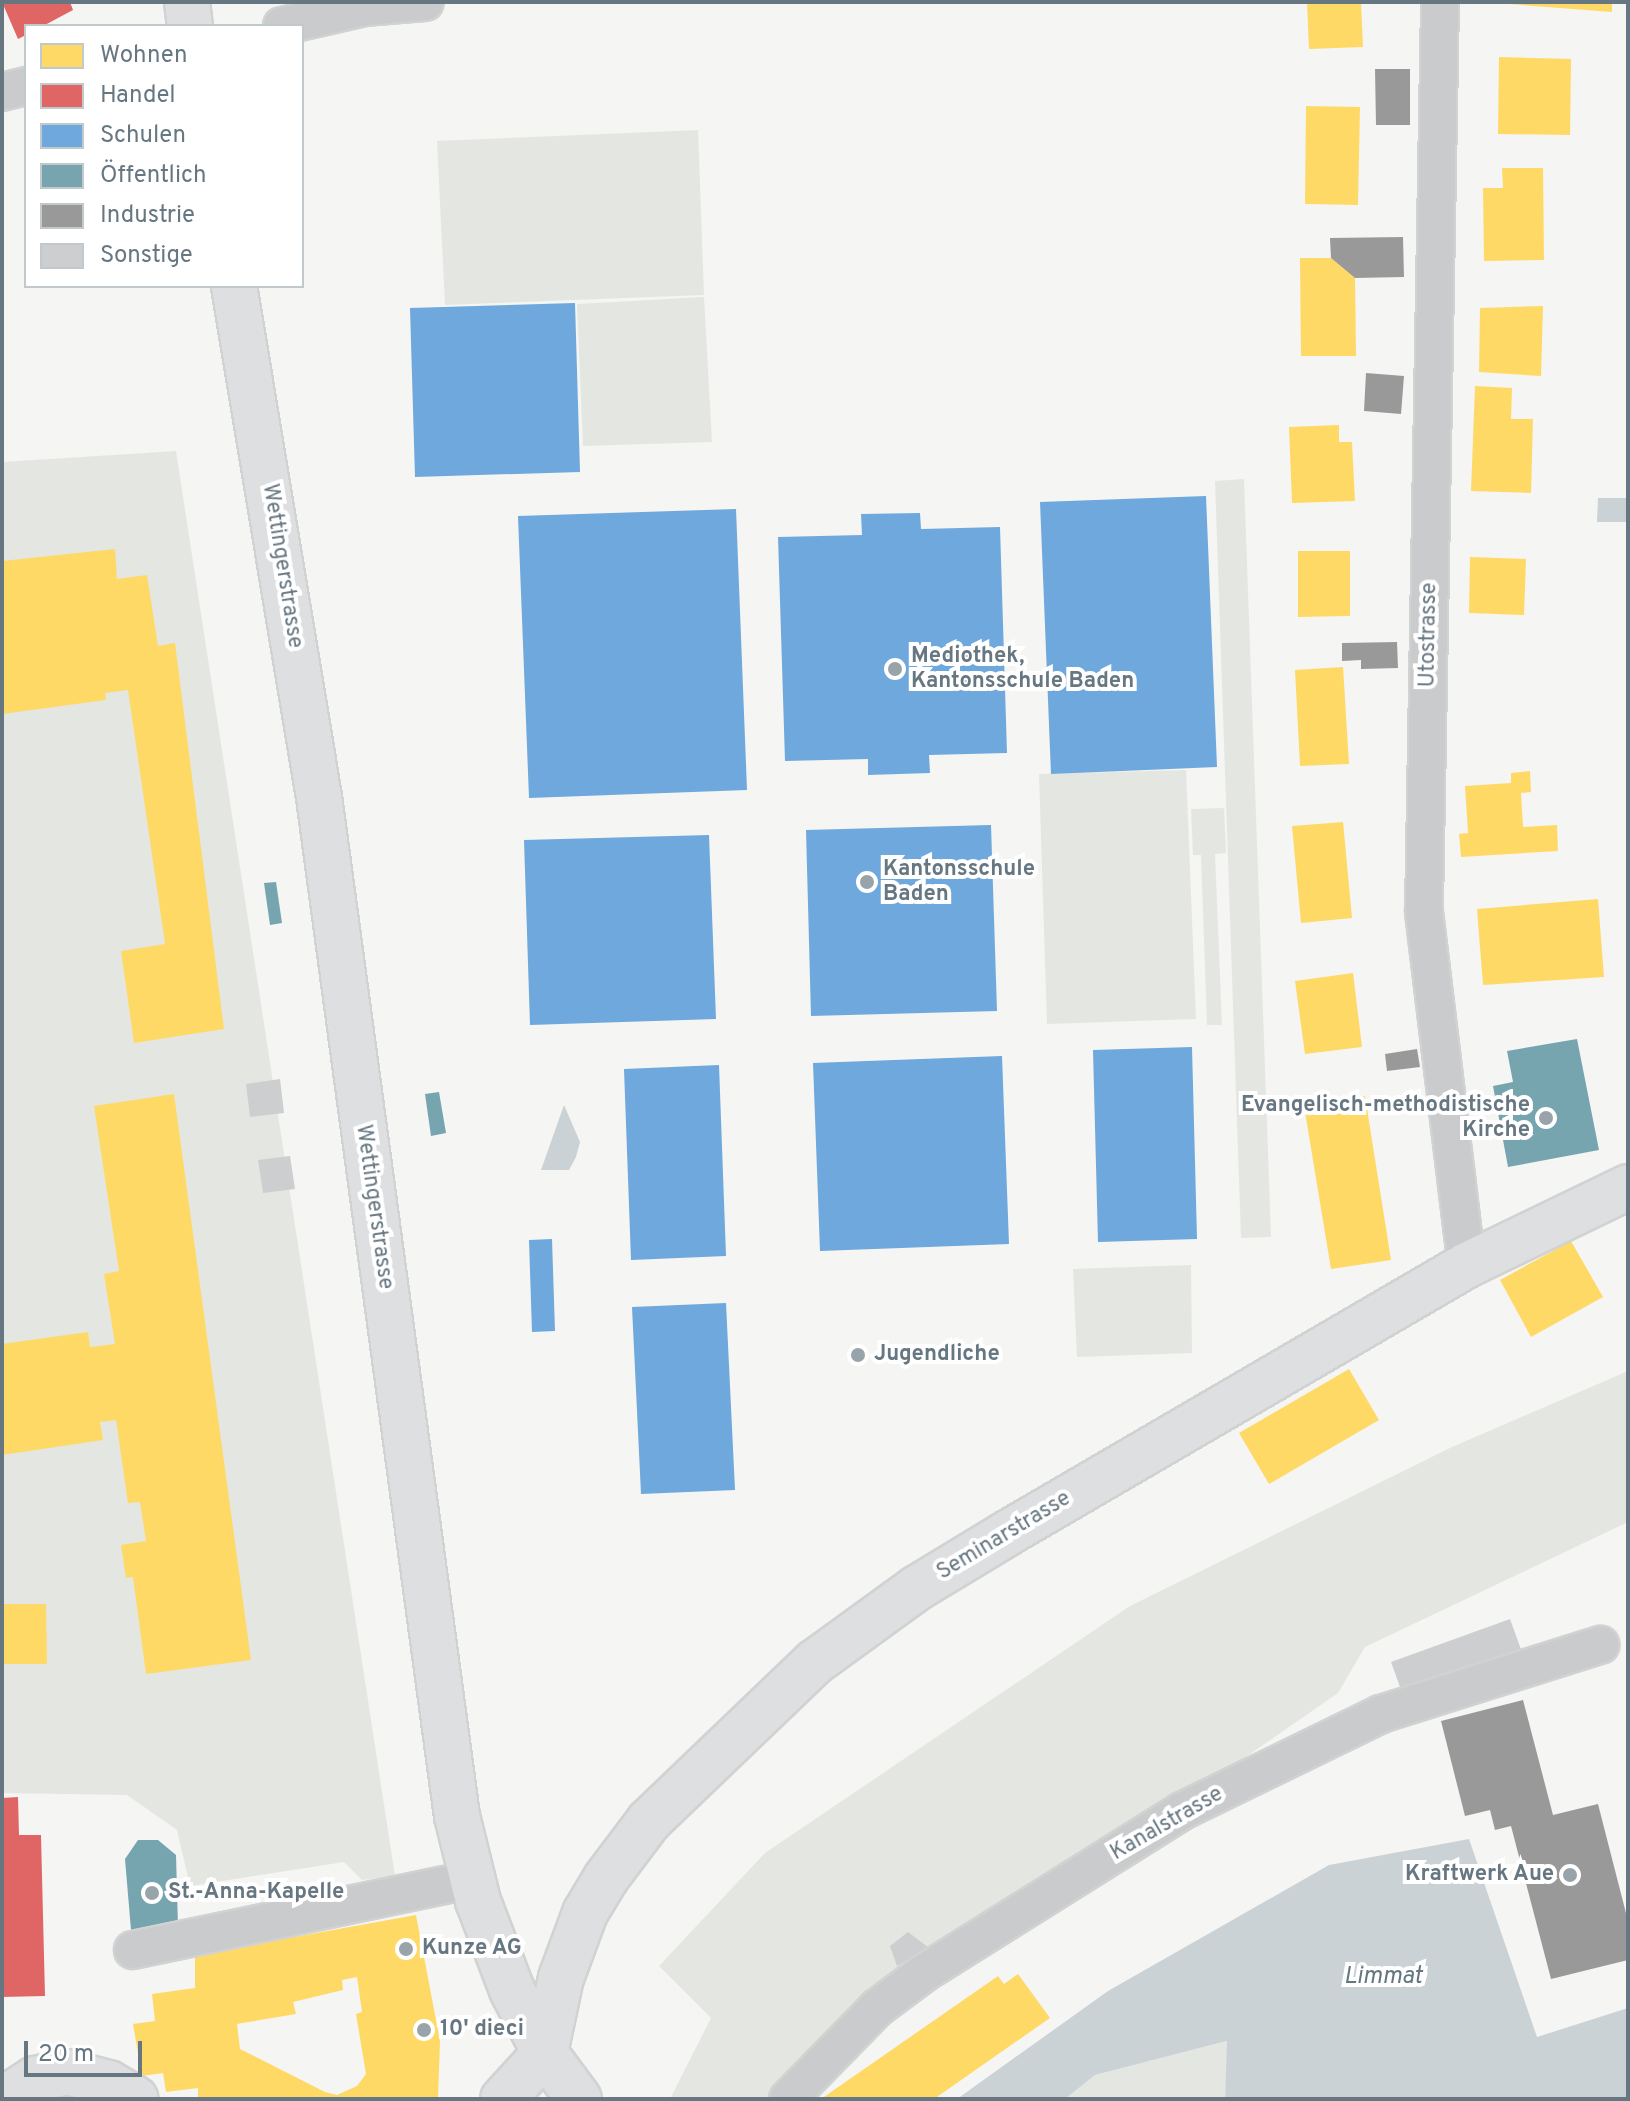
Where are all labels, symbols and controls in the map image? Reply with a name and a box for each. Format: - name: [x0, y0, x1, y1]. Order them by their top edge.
- legend: [24, 24, 304, 288]
- text: Wohnen: [100, 41, 187, 71]
- text: Handel: [100, 81, 176, 111]
- text: Schulen: [100, 121, 186, 151]
- text: Öffentlich: [100, 161, 207, 191]
- text: Industrie: [100, 201, 195, 231]
- text: Sonstige: [100, 241, 193, 271]
- street label: Wettingerstrasse: [256, 482, 308, 650]
- street label: Utostrasse: [1415, 582, 1443, 688]
- place label: Mediothek, Kantonsschule Baden: [911, 643, 1134, 694]
- marker: Mediothek, Kantonsschule Baden: [886, 660, 904, 678]
- place label: Kantonsschule Baden: [883, 856, 1035, 908]
- marker: Kantonsschule Baden: [858, 873, 876, 891]
- place label: Evangelisch-methodistische Kirche: [1241, 1092, 1530, 1144]
- marker: Evangelisch-methodistische Kirche: [1537, 1109, 1555, 1127]
- street label: Wettingerstrasse: [349, 1123, 399, 1291]
- place label: Jugendliche: [874, 1342, 1000, 1368]
- marker: Jugendliche: [849, 1346, 867, 1364]
- street label: Seminarstrasse: [932, 1486, 1076, 1586]
- street label: Kanalstrasse: [1106, 1781, 1228, 1867]
- place label: Kraftwerk Aue: [1404, 1862, 1554, 1888]
- marker: Kraftwerk Aue: [1561, 1866, 1579, 1884]
- place label: St.-Anna-Kapelle: [168, 1880, 344, 1906]
- marker: St.-Anna-Kapelle: [143, 1884, 161, 1902]
- place label: Kunze AG: [422, 1936, 523, 1962]
- marker: Kunze AG: [397, 1940, 415, 1958]
- water label: Limmat: [1344, 1964, 1422, 1992]
- place label: 10' dieci: [440, 2017, 524, 2043]
- marker: 10' dieci: [415, 2021, 433, 2039]
- scale bar: [28, 2025, 146, 2075]
- text: 20 m: [38, 2040, 94, 2070]

